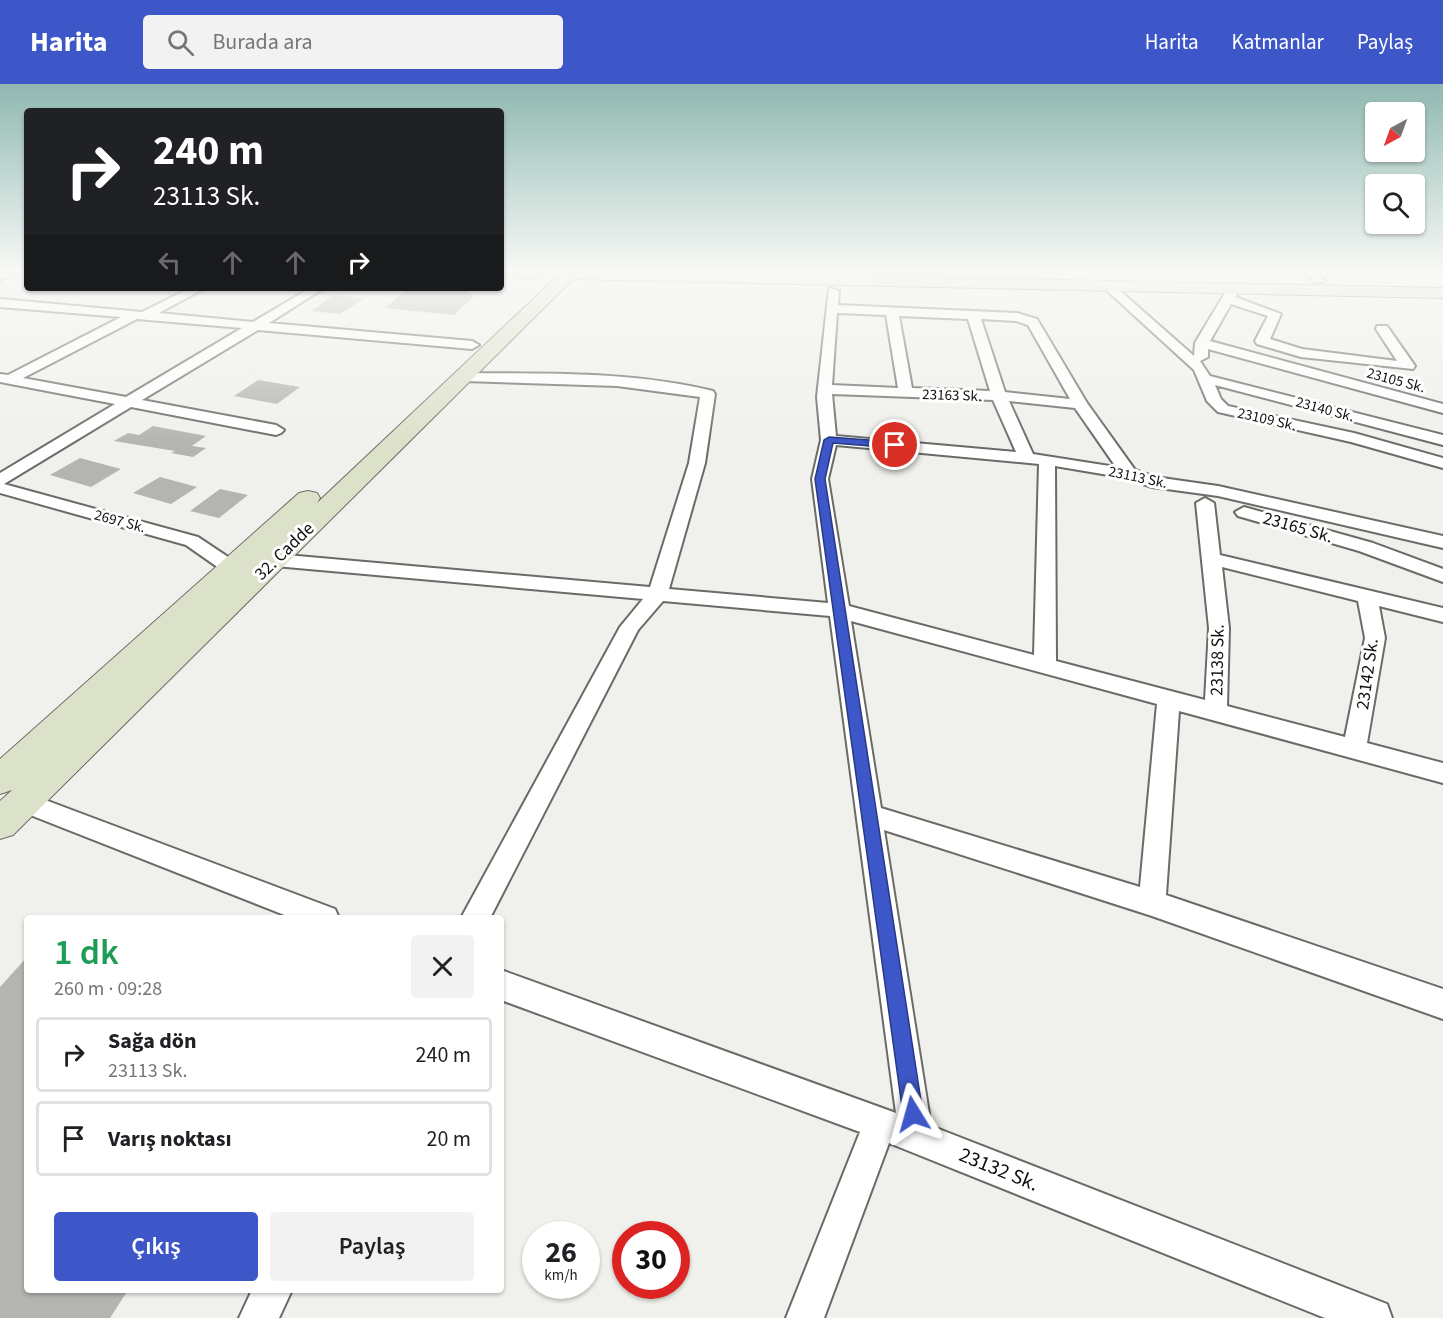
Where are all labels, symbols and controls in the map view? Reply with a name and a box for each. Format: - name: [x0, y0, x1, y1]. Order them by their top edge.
- search box: [143, 15, 563, 69]
- text: Harita: [30, 22, 107, 62]
- icon: search: [164, 26, 197, 59]
- text: Burada ara: [212, 26, 313, 58]
- text: Harita: [1145, 27, 1199, 57]
- text: Katmanlar: [1232, 27, 1324, 57]
- text: Paylaş: [1357, 27, 1413, 57]
- north arrow: [1365, 102, 1425, 162]
- map controls: [1365, 102, 1425, 234]
- text: 240 m: [153, 121, 264, 181]
- icon: right: [54, 132, 132, 210]
- button: search: [1365, 174, 1425, 234]
- text: 23113 Sk.: [153, 177, 260, 216]
- icon: left: [153, 246, 186, 279]
- icon: ahead: [216, 246, 249, 279]
- icon: ahead: [279, 246, 312, 279]
- icon: right: [342, 246, 375, 279]
- street label: 23105 Sk.: [1364, 363, 1427, 398]
- street label: 23163 Sk.: [922, 384, 982, 407]
- street label: 23140 Sk.: [1293, 392, 1356, 427]
- street label: 23109 Sk.: [1235, 403, 1298, 436]
- pin: [869, 419, 920, 470]
- icon: arrive: [878, 428, 911, 461]
- street label: 23113 Sk.: [1107, 461, 1169, 494]
- street label: 2697 Sk.: [92, 505, 148, 538]
- street label: 23165 Sk.: [1260, 506, 1336, 549]
- street label: 32. Cadde: [249, 517, 320, 586]
- street label: 23138 Sk.: [1204, 624, 1231, 696]
- street label: 23142 Sk.: [1350, 637, 1385, 711]
- text: 1 dk: [54, 927, 119, 978]
- button: close: [411, 935, 474, 998]
- text: 260 m · 09:28: [54, 975, 162, 1003]
- text: Sağa dön: [108, 1025, 197, 1057]
- icon: right: [57, 1038, 90, 1071]
- text: 240 m: [416, 1039, 471, 1071]
- text: 23113 Sk.: [108, 1057, 188, 1085]
- position arrow: [881, 1082, 945, 1146]
- icon: arrive: [57, 1122, 90, 1155]
- text: Varış noktası: [108, 1123, 232, 1155]
- text: 20 m: [426, 1123, 471, 1155]
- street label: 23132 Sk.: [955, 1139, 1043, 1199]
- button: Çıkış: [54, 1212, 258, 1281]
- button: Paylaş: [270, 1212, 474, 1281]
- speed limit sign: 30: [612, 1221, 690, 1299]
- text: 26: [545, 1231, 577, 1274]
- text: km/h: [544, 1265, 578, 1286]

